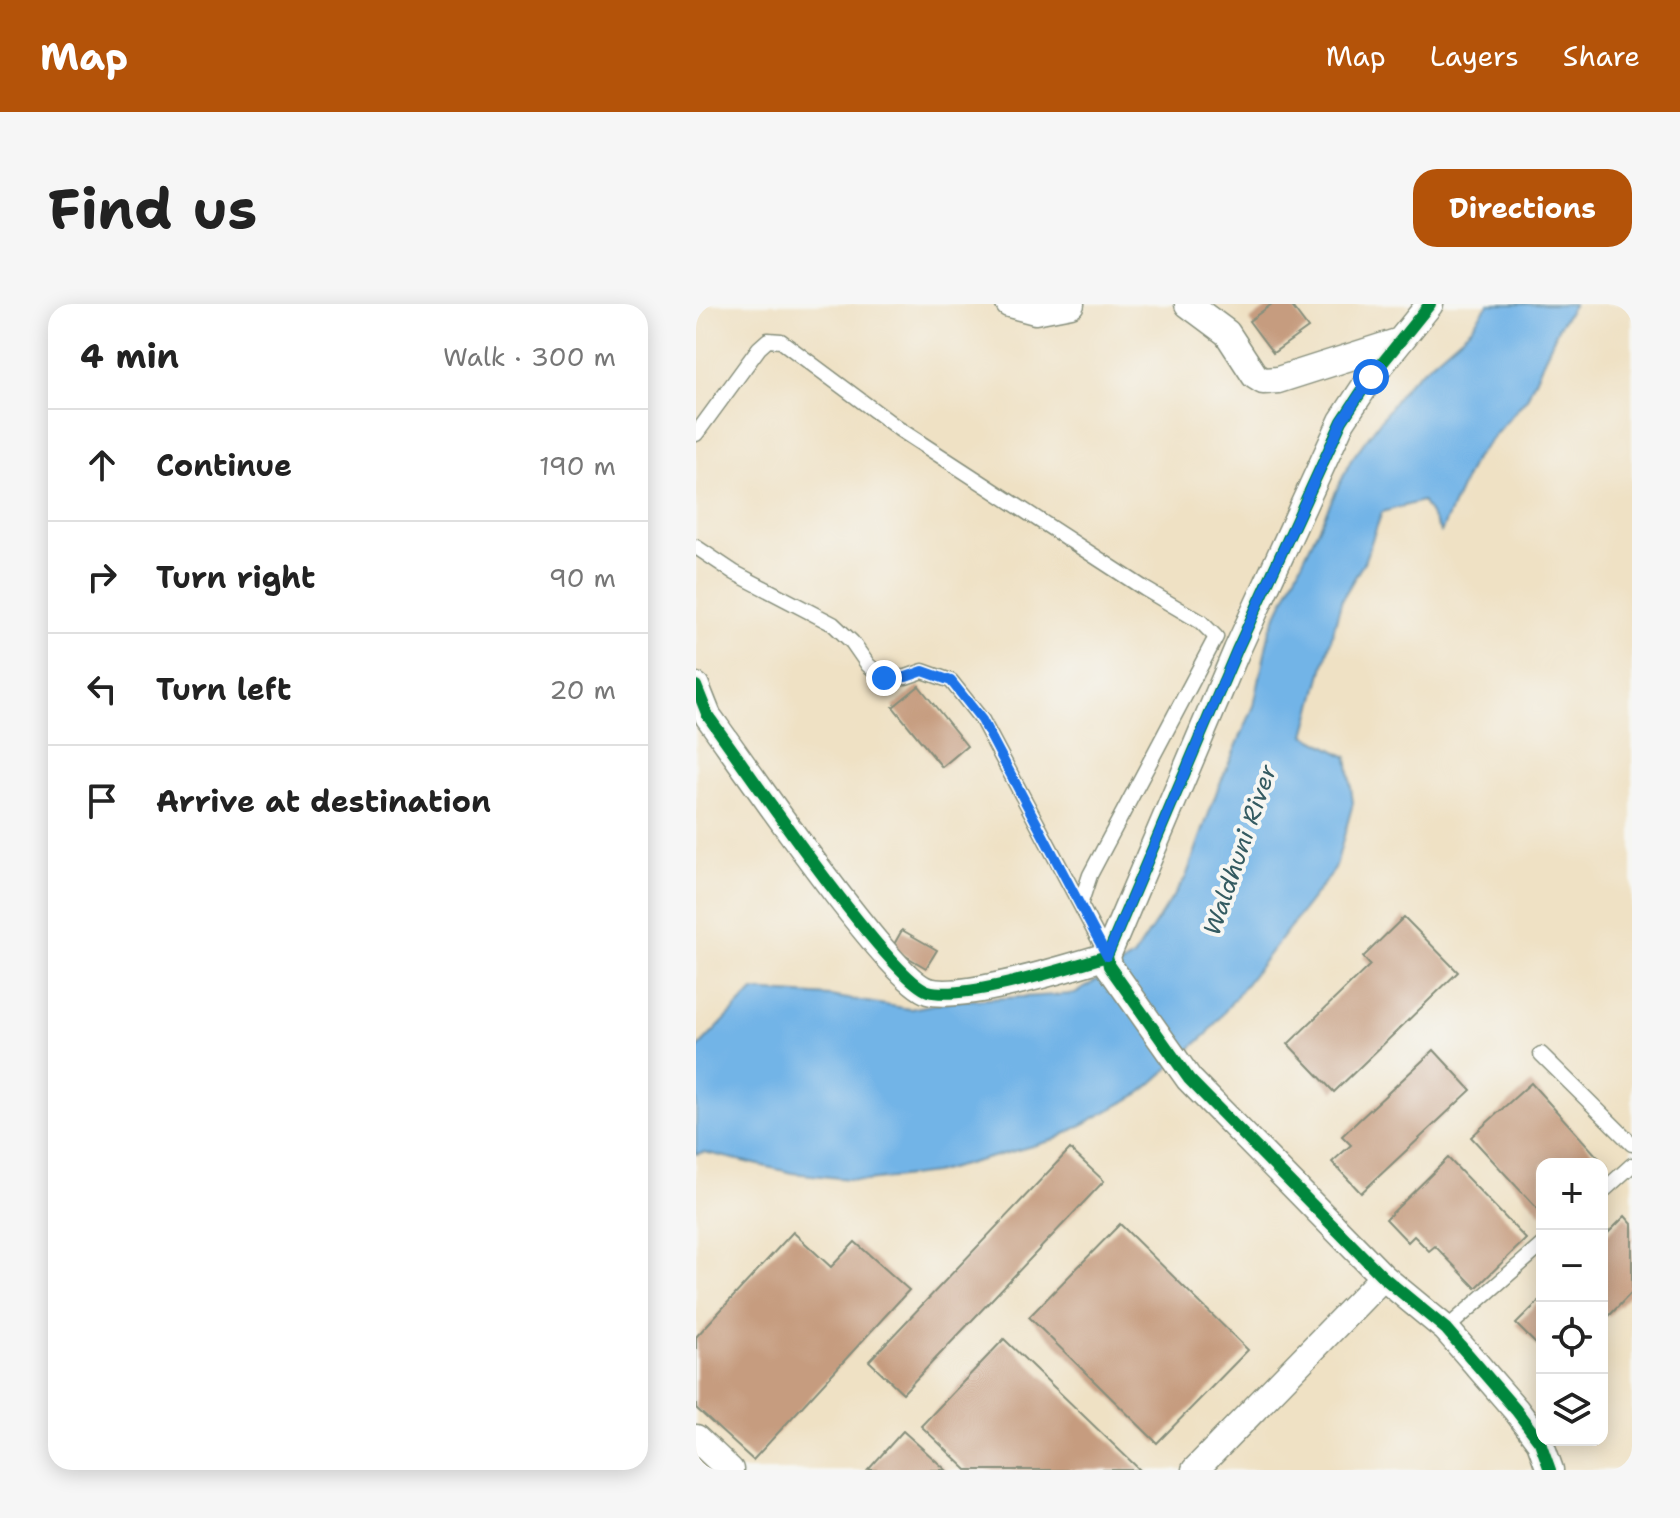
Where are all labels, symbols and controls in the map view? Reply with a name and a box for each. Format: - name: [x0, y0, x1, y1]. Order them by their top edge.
- text: Map: [40, 31, 128, 82]
- text: Map: [1326, 37, 1386, 75]
- text: Layers: [1430, 37, 1519, 75]
- text: Share: [1563, 37, 1640, 75]
- button: Directions: [1413, 169, 1632, 247]
- text: Find us: [48, 171, 257, 246]
- text: 4 min: [80, 333, 179, 379]
- text: Walk · 300 m: [443, 339, 616, 374]
- route start: [1353, 359, 1389, 395]
- icon: ahead: [80, 443, 124, 487]
- text: Continue: [156, 445, 292, 486]
- text: 190 m: [539, 448, 616, 483]
- icon: right: [80, 555, 124, 599]
- text: Turn right: [156, 557, 315, 598]
- text: 90 m: [549, 560, 616, 595]
- route end: [866, 660, 902, 696]
- icon: left: [80, 667, 124, 711]
- text: Turn left: [156, 669, 291, 710]
- text: 20 m: [549, 672, 616, 707]
- water label: Waldhuni River: [1196, 760, 1284, 940]
- icon: arrive: [80, 779, 124, 823]
- text: Arrive at destination: [156, 781, 491, 822]
- map controls: [1536, 1158, 1608, 1446]
- button: +: [1536, 1158, 1608, 1230]
- button: −: [1536, 1230, 1608, 1302]
- button: locate: [1536, 1302, 1608, 1374]
- button: layers: [1536, 1374, 1608, 1446]

